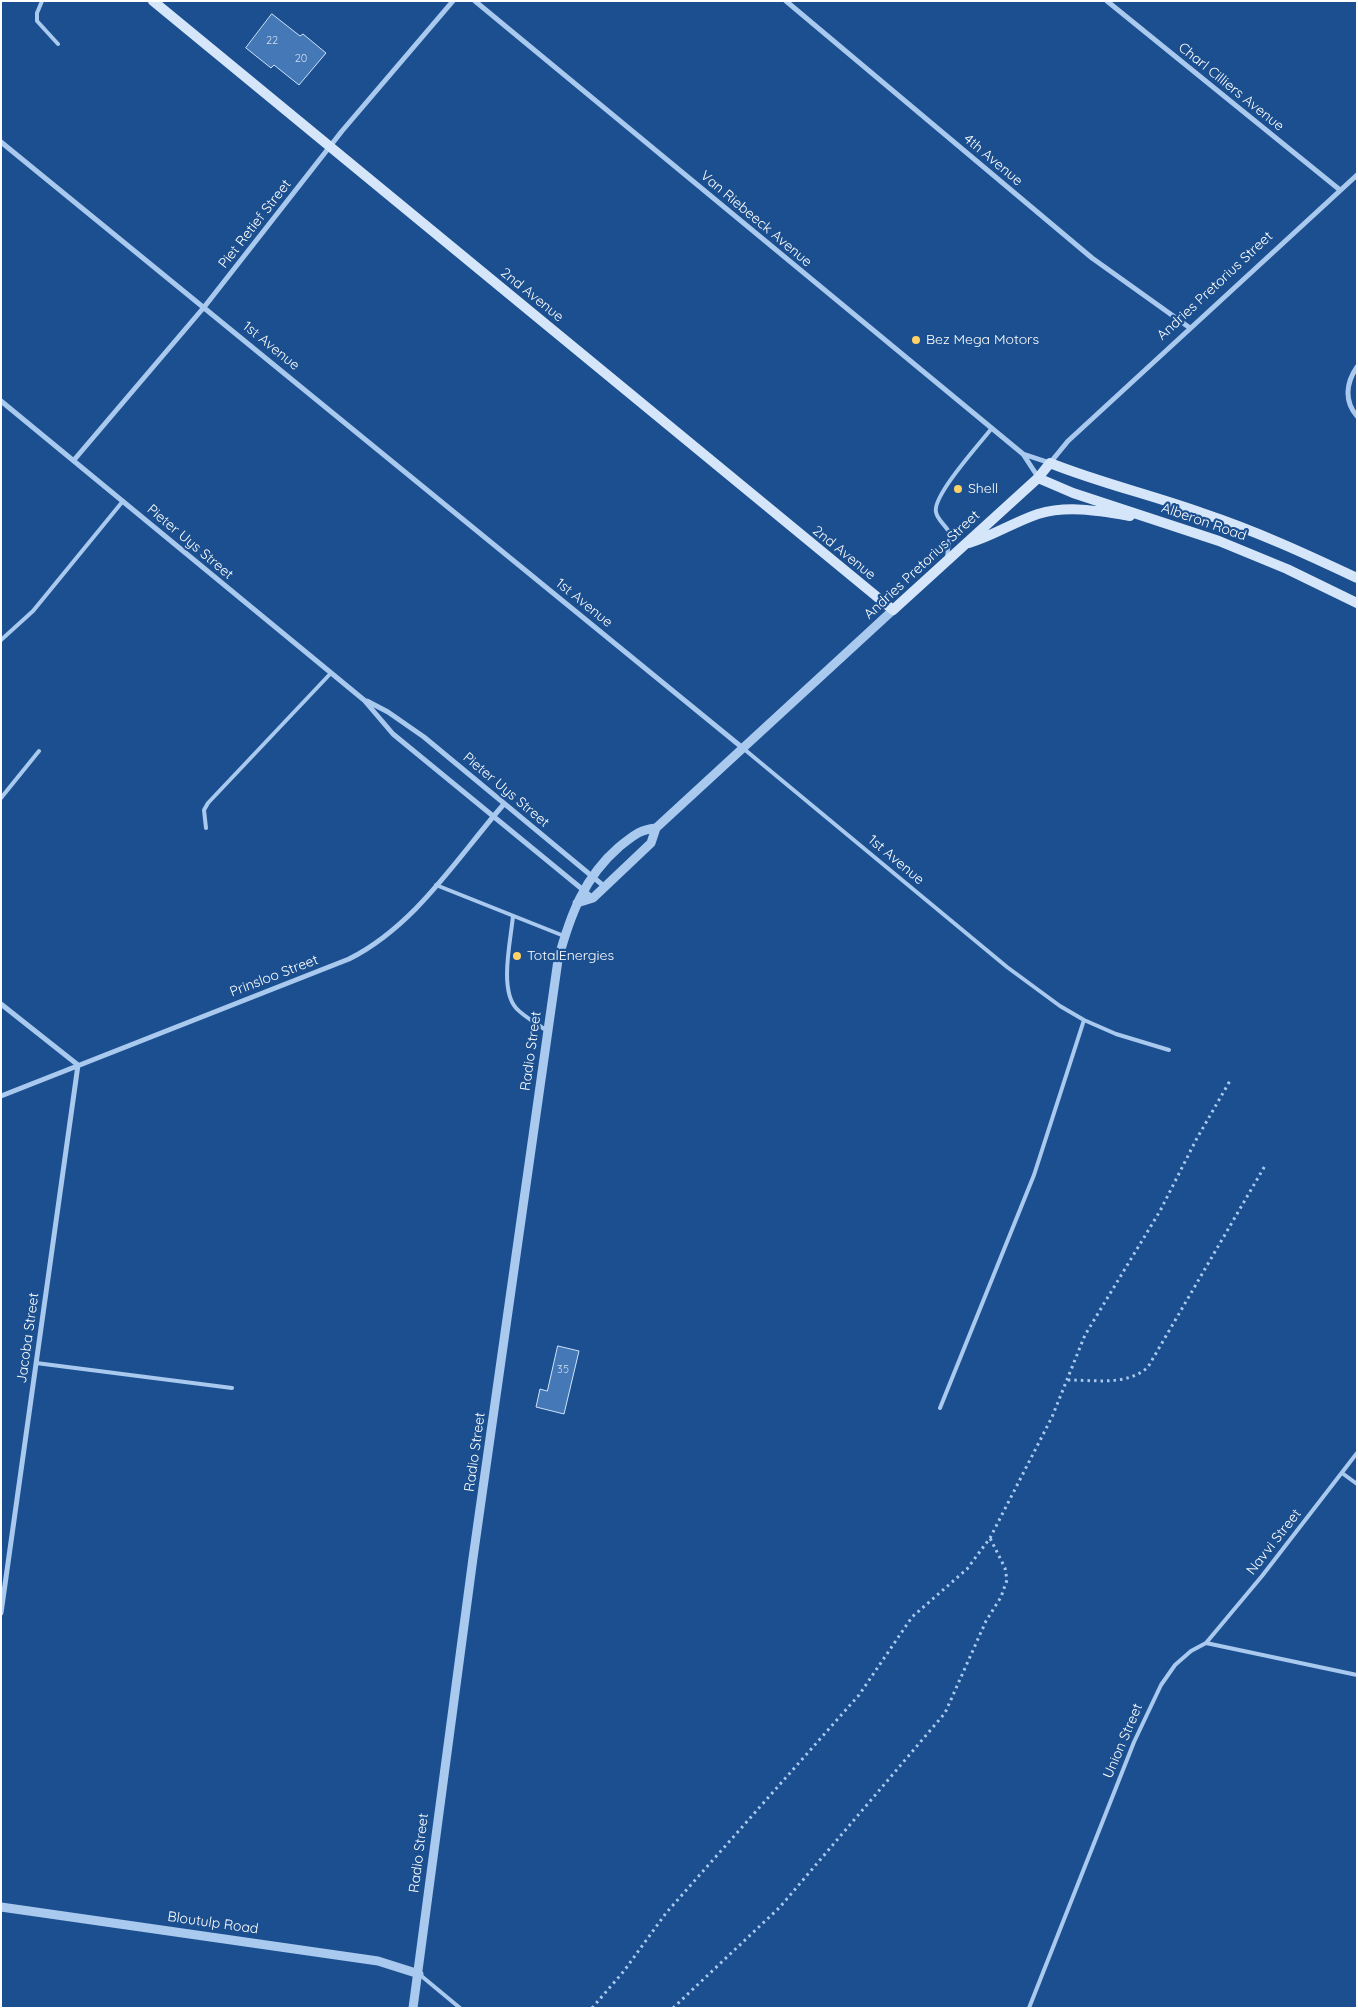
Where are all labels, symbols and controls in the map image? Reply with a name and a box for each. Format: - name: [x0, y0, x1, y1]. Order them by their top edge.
- house number: 22: [266, 34, 278, 48]
- street label: Charl Cilliers Avenue: [1175, 39, 1287, 135]
- house number: 20: [295, 52, 307, 66]
- street label: 4th Avenue: [960, 130, 1026, 190]
- street label: Van Riebeeck Avenue: [697, 167, 815, 271]
- street label: Piet Retief Street: [215, 176, 295, 272]
- street label: Andries Pretorius Street: [1154, 228, 1276, 344]
- street label: 2nd Avenue: [497, 265, 567, 325]
- street label: 1st Avenue: [239, 318, 303, 374]
- place label: Bez Mega Motors: [926, 332, 1039, 348]
- marker: Bez Mega Motors: [910, 334, 922, 346]
- place label: Shell: [968, 481, 998, 497]
- marker: Shell: [952, 483, 964, 495]
- street label: Alberon Road: [1159, 500, 1249, 544]
- street label: Pieter Uys Street: [143, 501, 237, 583]
- street label: Andries Pretorius Street: [861, 507, 983, 623]
- street label: 2nd Avenue: [809, 523, 879, 583]
- street label: 1st Avenue: [552, 575, 616, 631]
- street label: Pieter Uys Street: [459, 749, 553, 831]
- street label: 1st Avenue: [864, 832, 928, 888]
- place label: TotalEnergies: [527, 948, 614, 964]
- marker: TotalEnergies: [511, 950, 523, 962]
- street label: Prinsloo Street: [227, 951, 321, 1001]
- street label: Radio Street: [517, 1010, 545, 1092]
- street label: Jacoba Street: [13, 1292, 43, 1384]
- house number: 35: [557, 1363, 569, 1377]
- street label: Radio Street: [461, 1411, 489, 1493]
- street label: Navvi Street: [1243, 1506, 1305, 1578]
- street label: Union Street: [1100, 1701, 1146, 1781]
- street label: Radio Street: [406, 1812, 432, 1894]
- street label: Bloutulp Road: [167, 1908, 259, 1938]

